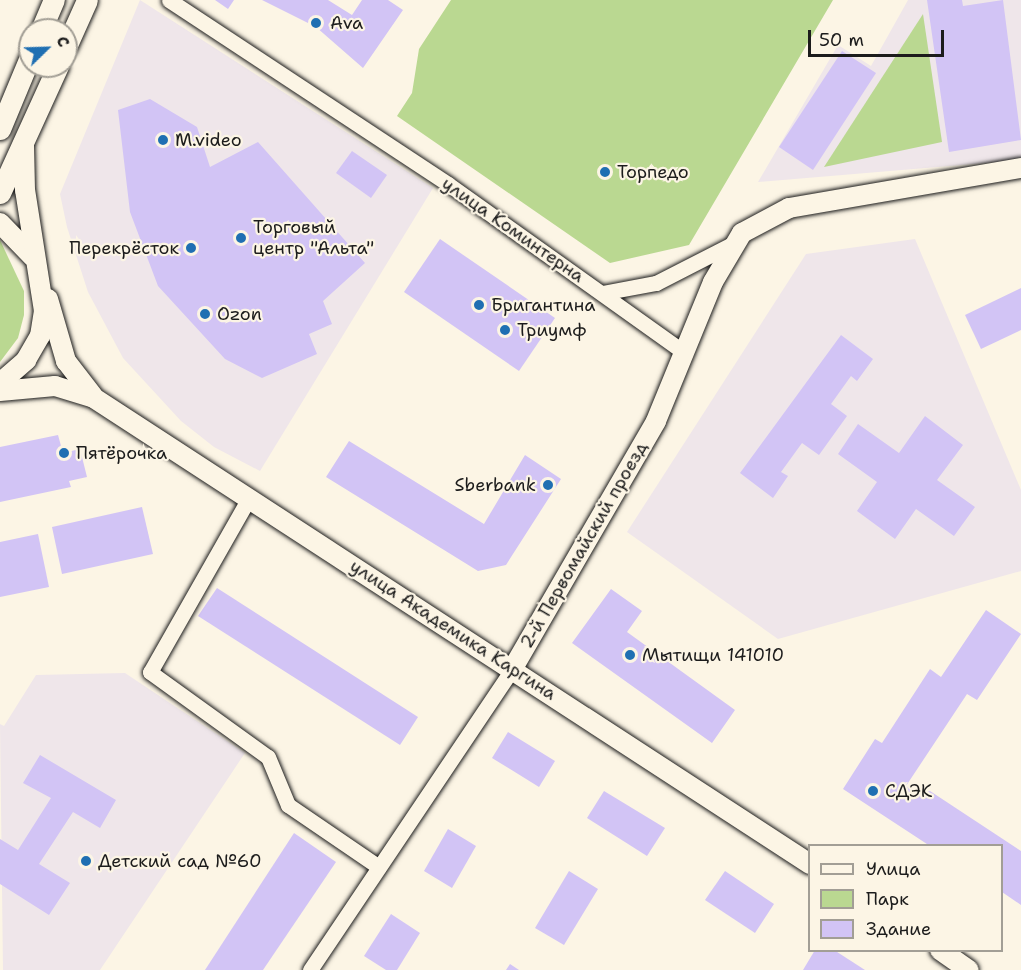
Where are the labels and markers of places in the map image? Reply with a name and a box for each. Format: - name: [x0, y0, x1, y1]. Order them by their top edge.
- place label: Ava: [330, 12, 363, 34]
- marker: Ava: [307, 14, 325, 32]
- place label: M.video: [175, 129, 242, 151]
- marker: M.video: [156, 133, 170, 147]
- place label: Торпедо: [617, 161, 689, 183]
- marker: Торпедо: [598, 165, 612, 179]
- place label: Торговый центр "Альта": [253, 217, 374, 260]
- marker: Торговый центр "Альта": [234, 231, 248, 245]
- place label: Перекрёсток: [69, 237, 179, 259]
- marker: Перекрёсток: [184, 241, 198, 255]
- place label: Бригантина: [491, 294, 595, 316]
- marker: Бригантина: [472, 298, 486, 312]
- place label: Ozon: [217, 303, 262, 325]
- marker: Ozon: [198, 307, 212, 321]
- place label: Триумф: [517, 319, 586, 341]
- marker: Триумф: [498, 323, 512, 337]
- place label: Пятёрочка: [76, 442, 167, 464]
- marker: Пятёрочка: [57, 446, 71, 460]
- place label: Sberbank: [455, 474, 536, 496]
- marker: Sberbank: [541, 478, 555, 492]
- place label: Мытищи 141010: [642, 644, 784, 666]
- marker: Мытищи 141010: [623, 648, 637, 662]
- place label: СДЭК: [885, 780, 932, 802]
- marker: СДЭК: [866, 784, 880, 798]
- place label: Детский сад №60: [98, 850, 262, 872]
- marker: Детский сад №60: [79, 854, 93, 868]

